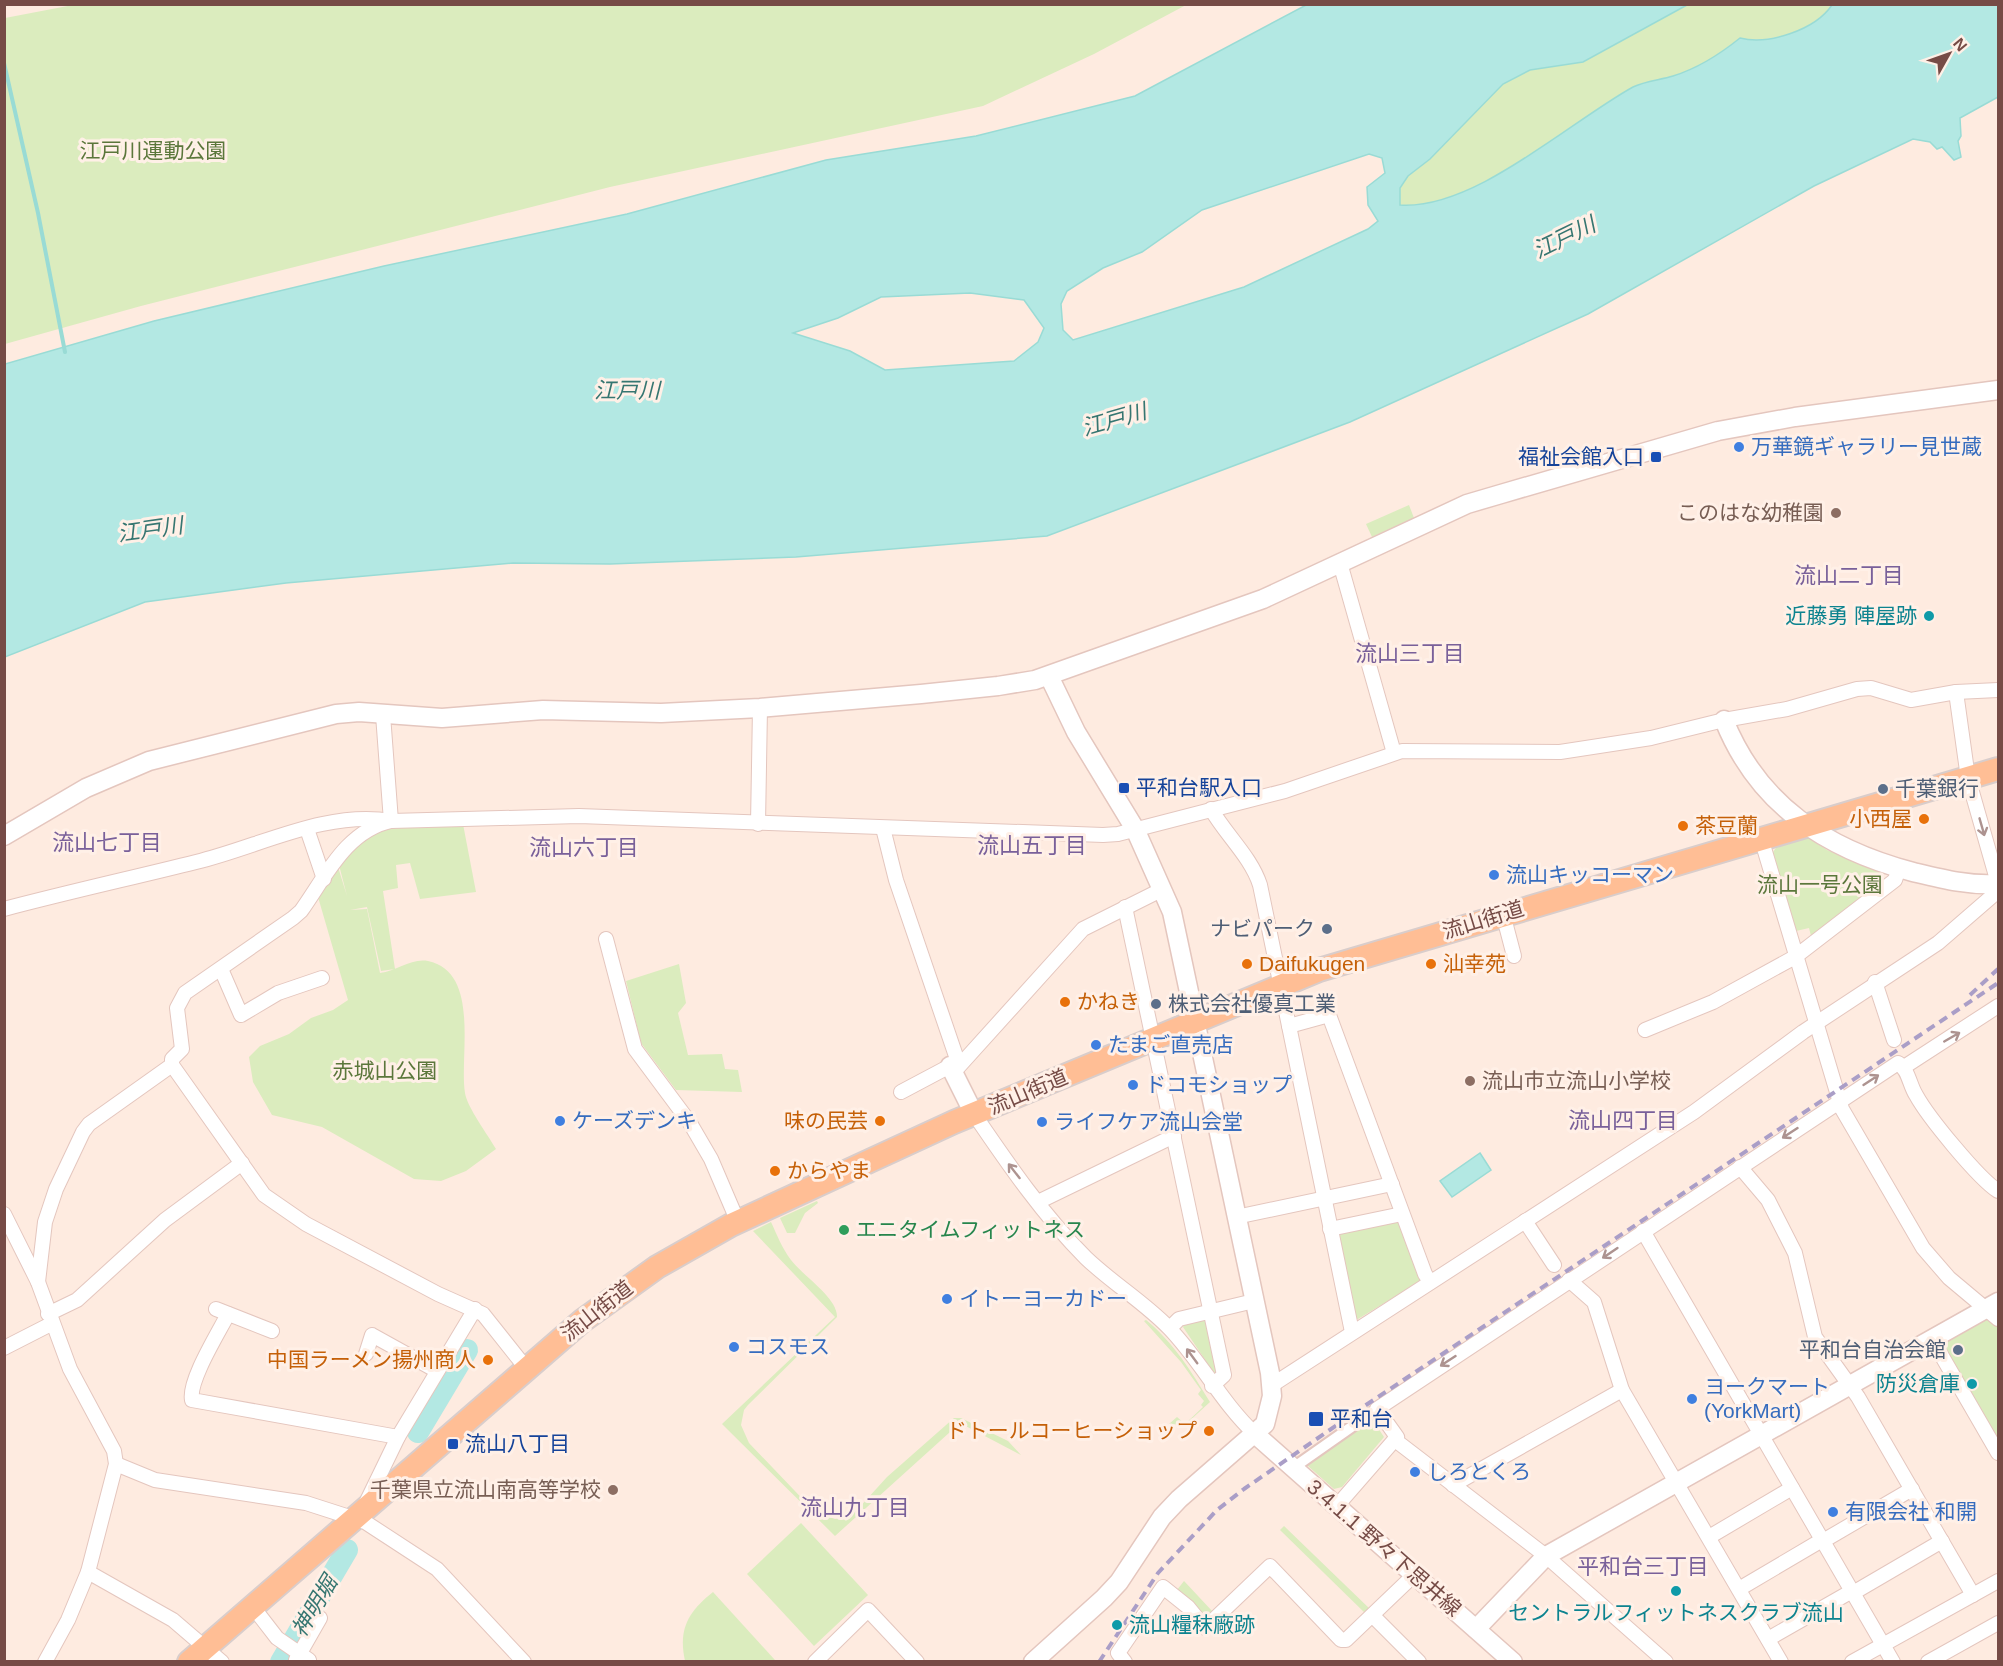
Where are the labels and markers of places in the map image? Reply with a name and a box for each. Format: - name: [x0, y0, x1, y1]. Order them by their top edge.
- place label: 万華鏡ギャラリー見世蔵: [1751, 435, 1982, 458]
- marker: 万華鏡ギャラリー見世蔵: [1732, 440, 1746, 454]
- place label: 福祉会館入口: [1518, 445, 1644, 468]
- marker: 福祉会館入口: [1649, 450, 1663, 464]
- place label: このはな幼稚園: [1677, 501, 1824, 524]
- marker: このはな幼稚園: [1829, 506, 1843, 520]
- place label: 近藤勇 陣屋跡: [1785, 604, 1917, 627]
- marker: 近藤勇 陣屋跡: [1922, 609, 1936, 623]
- place label: 平和台駅入口: [1136, 776, 1262, 799]
- place label: 千葉銀行: [1895, 777, 1979, 800]
- marker: 平和台駅入口: [1117, 781, 1131, 795]
- marker: 千葉銀行: [1876, 782, 1890, 796]
- place label: 小西屋: [1849, 807, 1912, 830]
- marker: 小西屋: [1917, 812, 1931, 826]
- place label: 茶豆蘭: [1695, 814, 1758, 837]
- marker: 茶豆蘭: [1676, 819, 1690, 833]
- place label: 流山キッコーマン: [1506, 863, 1674, 886]
- marker: 流山キッコーマン: [1487, 868, 1501, 882]
- place label: ナビパーク: [1210, 917, 1315, 940]
- marker: ナビパーク: [1320, 922, 1334, 936]
- place label: Daifukugen: [1259, 952, 1365, 975]
- place label: 汕幸苑: [1443, 952, 1506, 975]
- marker: Daifukugen: [1240, 957, 1254, 971]
- marker: 汕幸苑: [1424, 957, 1438, 971]
- place label: かねき: [1077, 990, 1140, 1013]
- place label: 株式会社優真工業: [1168, 992, 1336, 1015]
- marker: かねき: [1058, 995, 1072, 1009]
- marker: 株式会社優真工業: [1149, 997, 1163, 1011]
- place label: たまご直売店: [1108, 1033, 1233, 1056]
- marker: たまご直売店: [1089, 1038, 1103, 1052]
- place label: 流山市立流山小学校: [1482, 1069, 1671, 1092]
- place label: ドコモショップ: [1145, 1073, 1292, 1096]
- marker: 流山市立流山小学校: [1463, 1074, 1477, 1088]
- marker: ドコモショップ: [1126, 1078, 1140, 1092]
- place label: ケーズデンキ: [572, 1109, 697, 1132]
- place label: 味の民芸: [784, 1109, 868, 1132]
- place label: ライフケア流山会堂: [1054, 1110, 1243, 1133]
- marker: ケーズデンキ: [553, 1114, 567, 1128]
- marker: 味の民芸: [873, 1114, 887, 1128]
- marker: ライフケア流山会堂: [1035, 1115, 1049, 1129]
- place label: からやま: [787, 1159, 871, 1182]
- marker: からやま: [768, 1164, 782, 1178]
- place label: エニタイムフィットネス: [856, 1218, 1085, 1241]
- marker: エニタイムフィットネス: [837, 1223, 851, 1237]
- place label: イトーヨーカドー: [959, 1287, 1127, 1310]
- marker: イトーヨーカドー: [940, 1292, 954, 1306]
- place label: コスモス: [746, 1335, 830, 1358]
- place label: 平和台自治会館: [1799, 1338, 1946, 1361]
- marker: コスモス: [727, 1340, 741, 1354]
- marker: 平和台自治会館: [1951, 1343, 1965, 1357]
- place label: 中国ラーメン揚州商人: [267, 1348, 476, 1371]
- marker: 中国ラーメン揚州商人: [481, 1353, 495, 1367]
- place label: 防災倉庫: [1876, 1372, 1960, 1395]
- place label: ヨークマート (YorkMart): [1704, 1375, 1830, 1422]
- marker: 防災倉庫: [1965, 1377, 1979, 1391]
- marker: ヨークマート (YorkMart): [1685, 1392, 1699, 1406]
- place label: 平和台: [1330, 1407, 1393, 1430]
- marker: 平和台: [1307, 1410, 1325, 1428]
- place label: ドトールコーヒーショップ: [946, 1419, 1197, 1442]
- marker: ドトールコーヒーショップ: [1202, 1424, 1216, 1438]
- place label: 流山八丁目: [465, 1432, 570, 1455]
- marker: 流山八丁目: [446, 1437, 460, 1451]
- place label: しろとくろ: [1427, 1460, 1531, 1483]
- marker: しろとくろ: [1408, 1465, 1422, 1479]
- place label: 千葉県立流山南高等学校: [370, 1478, 601, 1501]
- marker: 千葉県立流山南高等学校: [606, 1483, 620, 1497]
- place label: 有限会社 和開: [1845, 1500, 1977, 1523]
- marker: 有限会社 和開: [1826, 1505, 1840, 1519]
- marker: セントラルフィットネスクラブ流山: [1669, 1584, 1683, 1598]
- place label: セントラルフィットネスクラブ流山: [1508, 1601, 1844, 1624]
- place label: 流山糧秣廠跡: [1129, 1613, 1255, 1636]
- marker: 流山糧秣廠跡: [1110, 1618, 1124, 1632]

